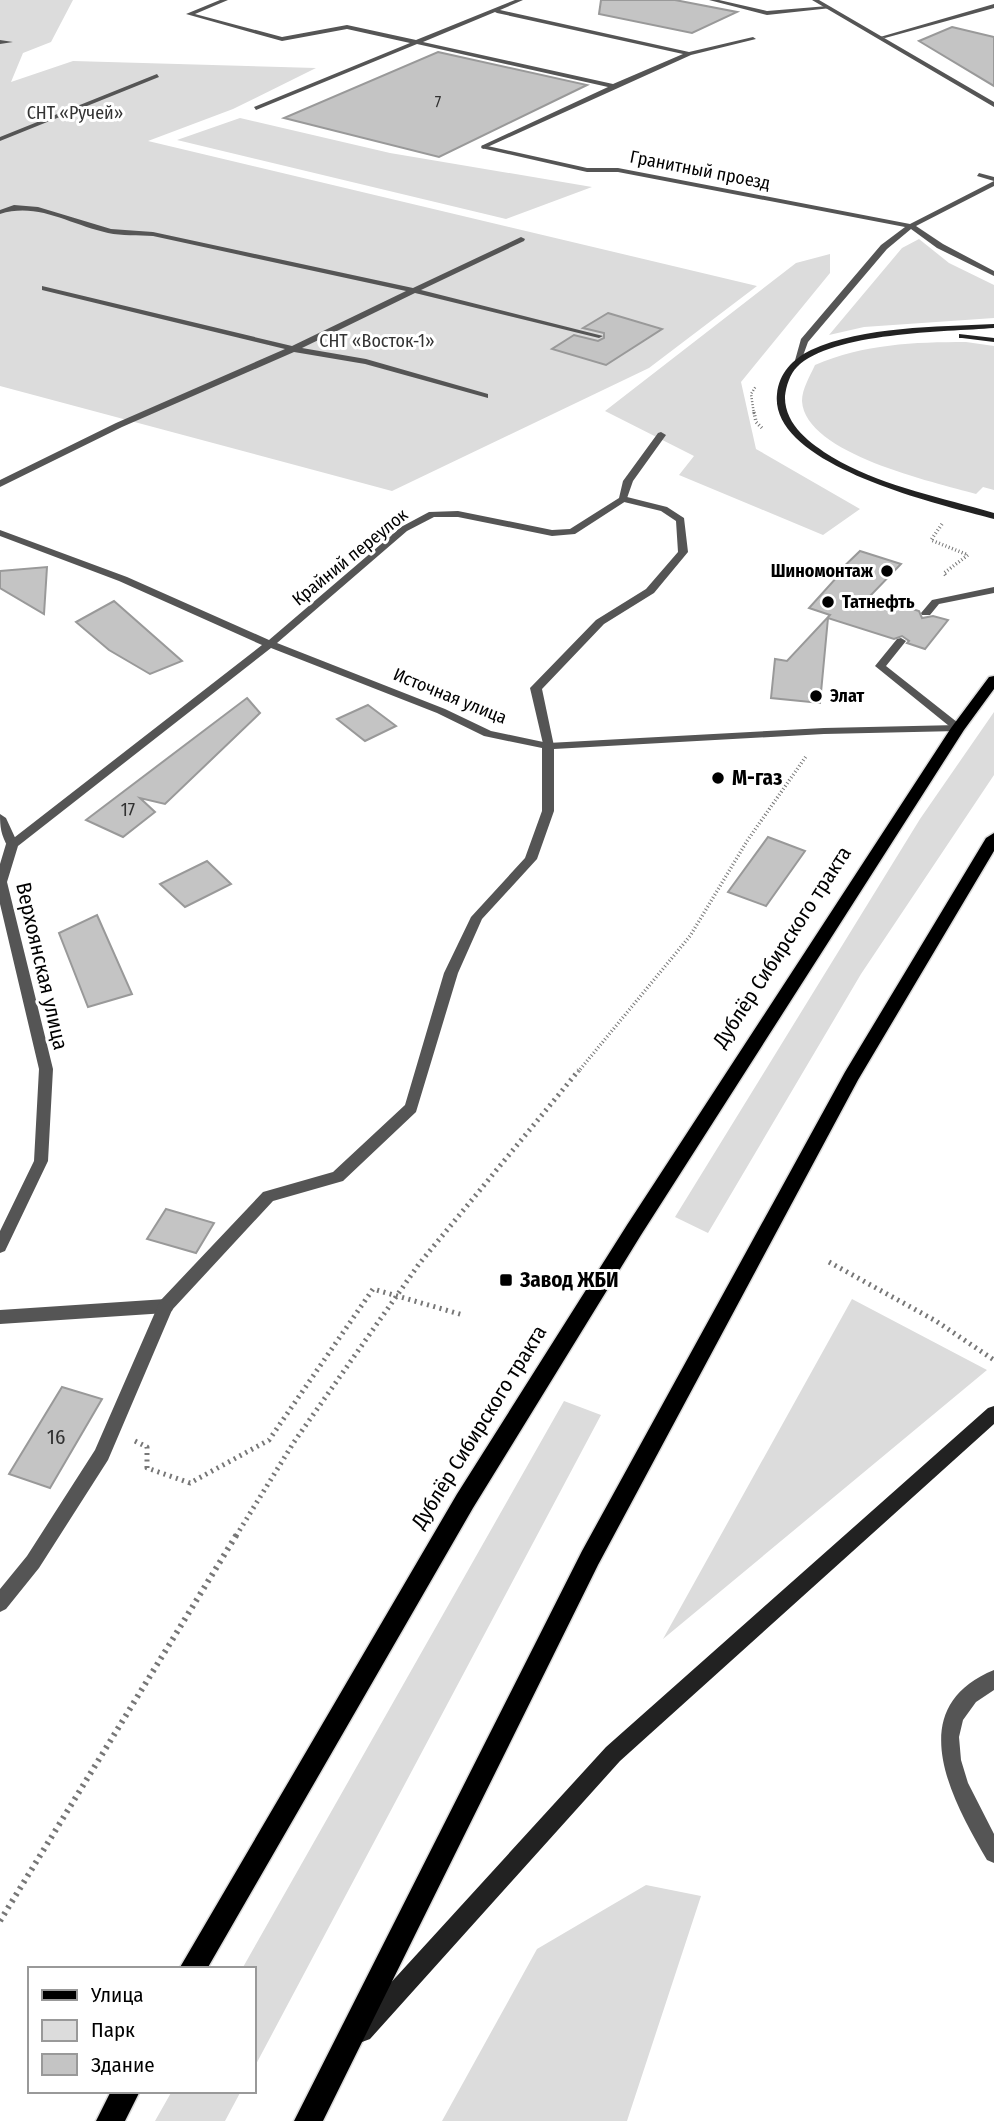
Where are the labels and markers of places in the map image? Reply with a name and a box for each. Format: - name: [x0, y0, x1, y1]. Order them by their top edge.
- place label: Шиномонтаж: [771, 560, 874, 582]
- marker: Шиномонтаж: [879, 563, 895, 579]
- place label: Татнефть: [842, 591, 915, 613]
- marker: Татнефть: [820, 594, 836, 610]
- place label: Элат: [830, 685, 864, 707]
- marker: Элат: [808, 688, 824, 704]
- place label: М-газ: [732, 765, 782, 791]
- marker: М-газ: [710, 770, 726, 786]
- place label: Завод ЖБИ: [519, 1267, 619, 1293]
- marker: Завод ЖБИ: [498, 1272, 514, 1288]

